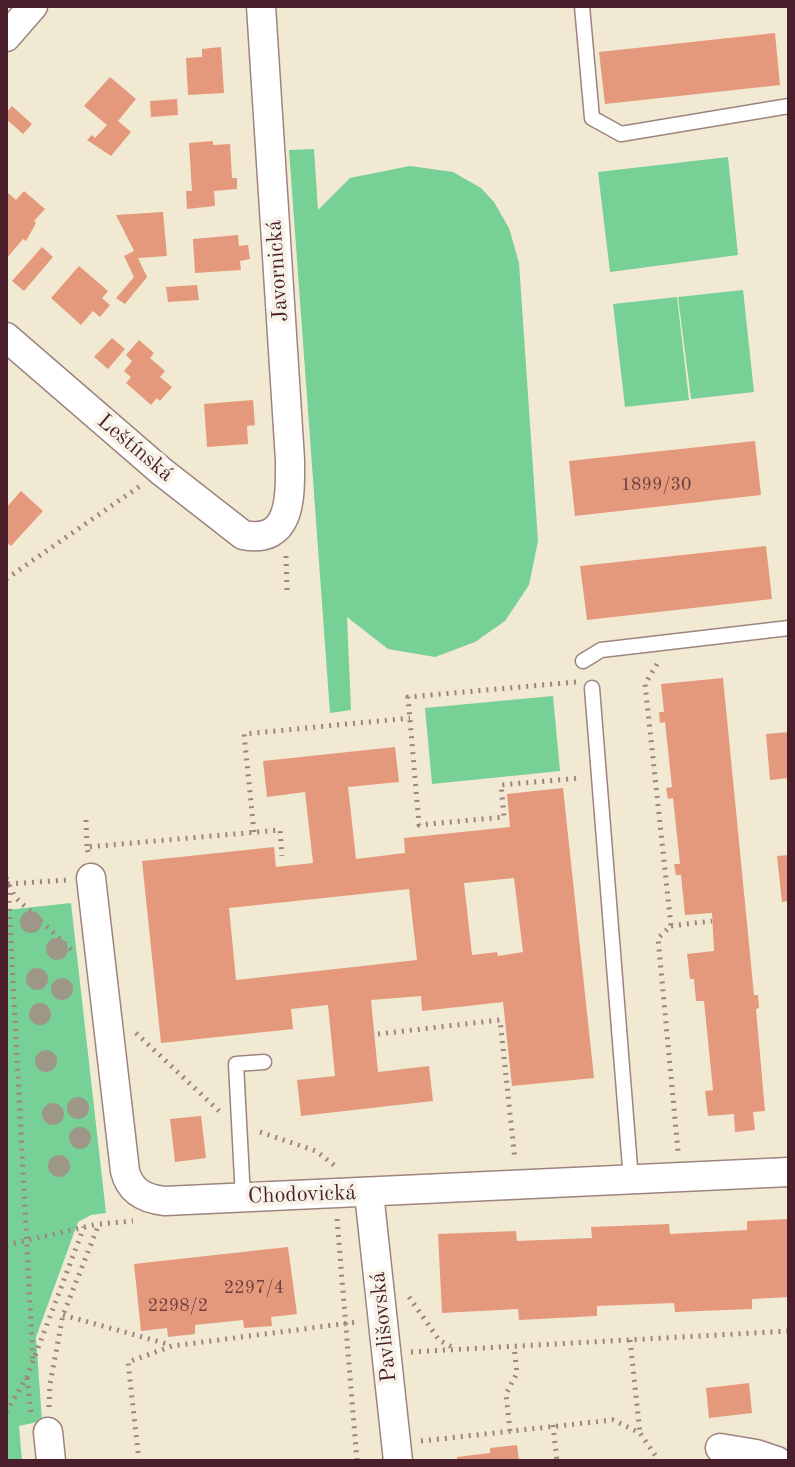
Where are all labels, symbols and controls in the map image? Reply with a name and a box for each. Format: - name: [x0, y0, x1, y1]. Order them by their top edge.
- street label: Javornická: [261, 219, 295, 323]
- street label: Leštínská: [91, 408, 179, 488]
- house number: 1899/30: [621, 474, 691, 496]
- street label: Chodovická: [247, 1180, 357, 1210]
- street label: Pavlišovská: [365, 1271, 403, 1383]
- house number: 2297/4: [224, 1277, 284, 1299]
- house number: 2298/2: [148, 1295, 208, 1317]

